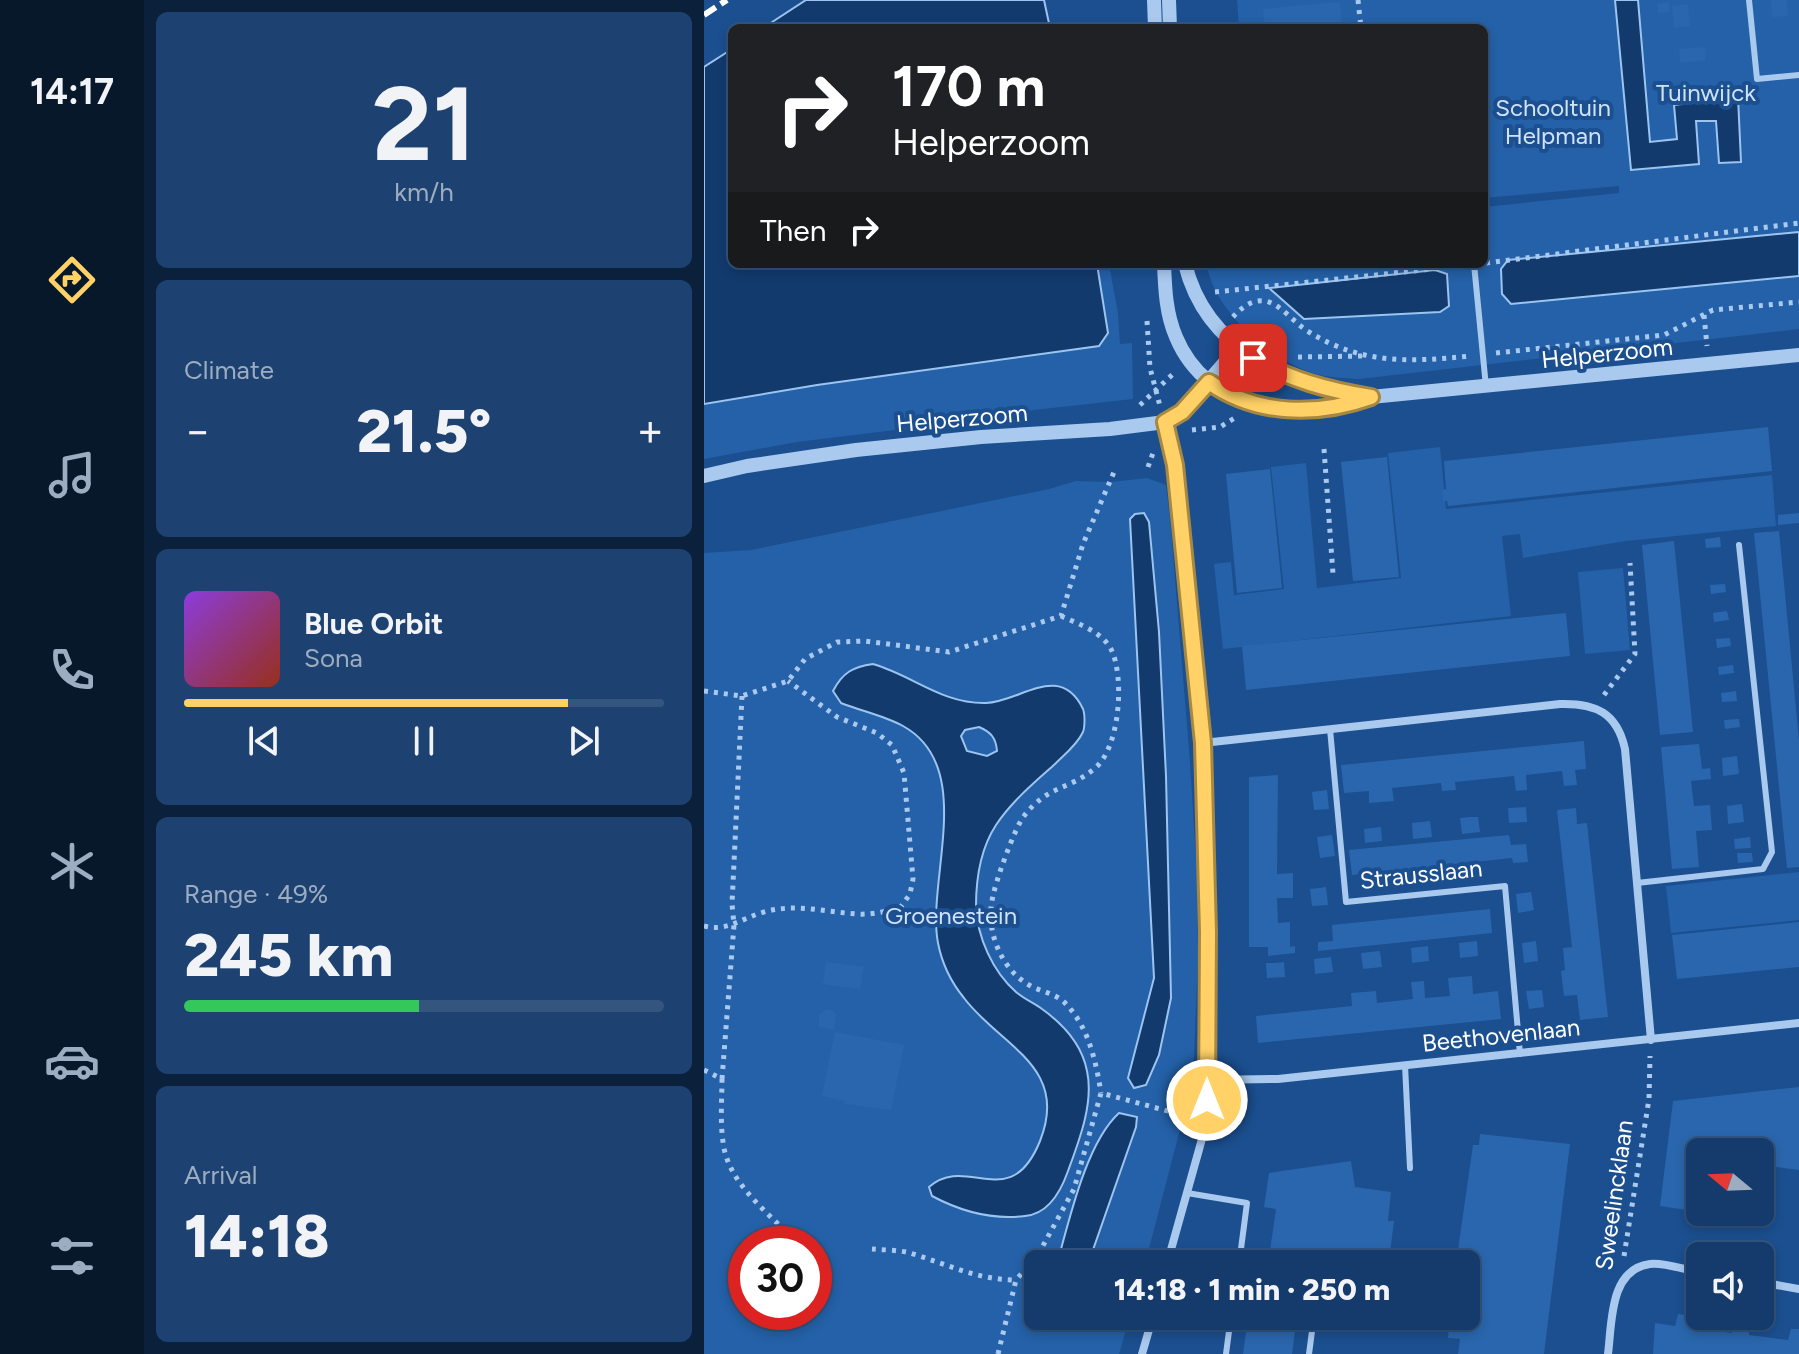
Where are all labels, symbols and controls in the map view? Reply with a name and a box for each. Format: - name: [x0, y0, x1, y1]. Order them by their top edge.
- text: 170 m: [892, 53, 1045, 120]
- icon: right: [760, 56, 864, 160]
- text: 21: [372, 61, 476, 186]
- text: 14:17: [30, 70, 114, 113]
- park label: Tuinwijck: [1656, 78, 1756, 107]
- park label: Schooltuin Helpman: [1495, 93, 1611, 150]
- text: Helperzoom: [892, 121, 1090, 164]
- text: km/h: [394, 176, 454, 208]
- icon: right: [842, 208, 886, 252]
- text: Then: [760, 212, 826, 249]
- icon: directions: [44, 252, 100, 308]
- pin: [1219, 324, 1287, 392]
- street label: Helperzoom: [1540, 332, 1674, 374]
- icon: arrive: [1231, 336, 1275, 380]
- text: Climate: [184, 354, 274, 386]
- text: 21.5°: [357, 395, 491, 467]
- street label: Helperzoom: [895, 398, 1029, 438]
- text: −: [184, 404, 211, 457]
- text: +: [637, 404, 664, 457]
- icon: music: [44, 447, 100, 503]
- text: Blue Orbit: [304, 605, 443, 642]
- icon: phone: [44, 642, 100, 698]
- text: Sona: [304, 642, 363, 674]
- icon: previous: [242, 719, 286, 763]
- icon: pause: [402, 719, 446, 763]
- icon: next: [562, 719, 606, 763]
- icon: climate: [44, 838, 100, 894]
- street label: Strausslaan: [1358, 853, 1484, 895]
- text: Range · 49%: [184, 878, 328, 910]
- park label: Groenestein: [885, 901, 1017, 930]
- text: 245 km: [184, 919, 393, 991]
- street label: Beethovenlaan: [1421, 1012, 1581, 1058]
- icon: car: [44, 1033, 100, 1089]
- position arrow: [1165, 1058, 1249, 1142]
- street label: Sweelincklaan: [1589, 1118, 1639, 1272]
- north arrow: [1686, 1138, 1774, 1226]
- map controls: [1686, 1138, 1774, 1330]
- text: Arrival: [184, 1159, 257, 1191]
- text: 14:18: [184, 1200, 330, 1272]
- speed limit sign: 30: [728, 1226, 832, 1330]
- icon: filters: [44, 1228, 100, 1284]
- button: sound: [1686, 1242, 1774, 1330]
- text: 14:18 · 1 min · 250 m: [1114, 1271, 1390, 1308]

